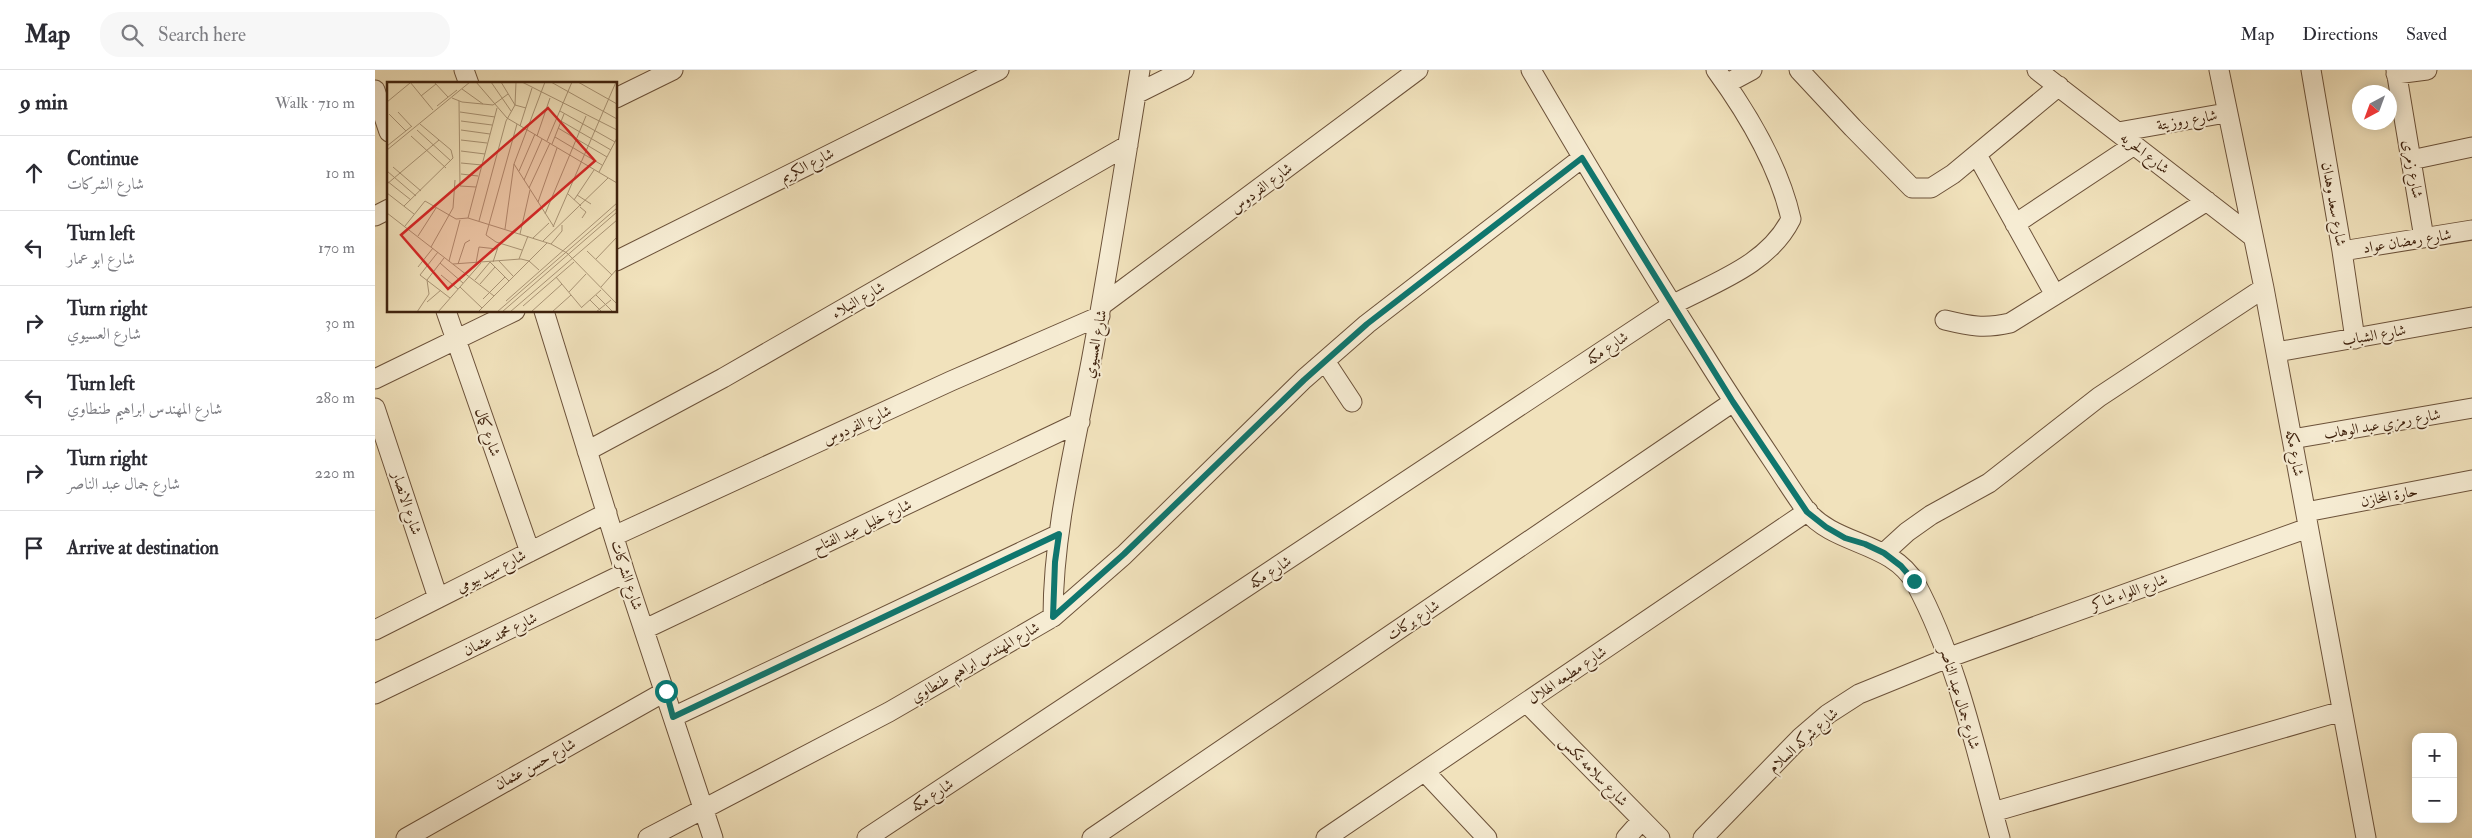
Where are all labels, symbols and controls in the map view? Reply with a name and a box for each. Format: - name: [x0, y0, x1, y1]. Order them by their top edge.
- search box: [100, 12, 450, 57]
- text: Map: [25, 19, 70, 50]
- icon: search: [118, 21, 146, 49]
- text: Search here: [158, 23, 246, 47]
- text: Map: [2241, 23, 2274, 46]
- text: Directions: [2302, 23, 2378, 46]
- text: Saved: [2406, 23, 2447, 46]
- inset map: [387, 82, 617, 312]
- north arrow: [2352, 85, 2397, 130]
- text: 9 min: [20, 89, 68, 116]
- text: Walk · 710 m: [275, 93, 355, 113]
- street label: شارع روزيتة: [2155, 106, 2219, 138]
- street label: شارع الحريه: [2114, 128, 2173, 181]
- street label: شارع زمرى: [2395, 138, 2427, 200]
- street label: شارع الكريم: [777, 144, 839, 190]
- text: Continue: [67, 147, 138, 171]
- icon: ahead: [20, 159, 48, 187]
- street label: شارع الفردوس: [1226, 159, 1298, 221]
- street label: شارع سعد وهدان: [2314, 161, 2350, 248]
- text: 10 m: [325, 163, 355, 183]
- text: شارع الشركات: [67, 174, 144, 194]
- text: Turn left: [67, 222, 135, 246]
- street label: شارع رمضان عواد: [2361, 225, 2453, 261]
- icon: left: [20, 234, 48, 262]
- text: 170 m: [318, 238, 355, 258]
- text: شارع ابو عمار: [67, 249, 135, 269]
- street label: شارع النبلاء: [828, 278, 890, 326]
- text: Turn right: [67, 297, 147, 321]
- street label: شارع العسيوي: [1080, 308, 1114, 381]
- icon: right: [20, 309, 48, 337]
- text: 30 m: [325, 313, 355, 333]
- street label: شارع الشباب: [2341, 321, 2408, 353]
- text: شارع العسيوي: [67, 324, 141, 344]
- street label: شارع مكه: [1582, 327, 1634, 372]
- text: Turn left: [67, 372, 135, 396]
- icon: left: [20, 384, 48, 412]
- text: 280 m: [315, 388, 355, 408]
- text: شارع المهندس ابراهيم طنطاوي: [67, 399, 222, 419]
- street label: شارع الفردوس: [820, 401, 896, 452]
- street label: شارع كمال: [468, 405, 505, 460]
- street label: شارع رمزي عبد الوهاب: [2322, 405, 2442, 447]
- street label: شارع مكه: [2278, 428, 2308, 478]
- text: Turn right: [67, 447, 147, 471]
- icon: right: [20, 459, 48, 487]
- text: 220 m: [315, 463, 355, 483]
- street label: شارع الانصار: [384, 467, 426, 538]
- text: شارع جمال عبد الناصر: [67, 474, 180, 494]
- street label: حارة المخازن: [2359, 482, 2419, 511]
- street label: شارع خليل عبد الفتاح: [810, 495, 916, 560]
- icon: arrive: [20, 534, 48, 562]
- text: Arrive at destination: [67, 536, 219, 560]
- street label: شارع الشركات: [603, 538, 647, 613]
- street label: شارع سيد بيومي: [453, 546, 531, 600]
- street label: شارع مكه: [1245, 552, 1297, 596]
- route end: [1903, 570, 1926, 593]
- street label: شارع اللواء شاكر: [2086, 570, 2171, 619]
- street label: شارع بركات: [1383, 596, 1445, 647]
- street label: شارع محمد عثمان: [460, 608, 542, 663]
- street label: شارع المهندس ابراهيم طنطاوي: [907, 618, 1046, 711]
- street label: شارع مطبعه الهلال: [1524, 642, 1612, 711]
- street label: شارع جمال عبد الناصر: [1931, 643, 1984, 753]
- route start: [655, 680, 678, 703]
- street label: شارع شركه السلام: [1764, 704, 1844, 779]
- street label: شارع سلامه تكس: [1553, 732, 1632, 813]
- map controls: [2412, 733, 2457, 823]
- button: +: [2412, 733, 2457, 778]
- street label: شارع حسن عثمان: [491, 734, 581, 797]
- street label: شارع مكه: [907, 775, 959, 819]
- button: −: [2412, 778, 2457, 823]

